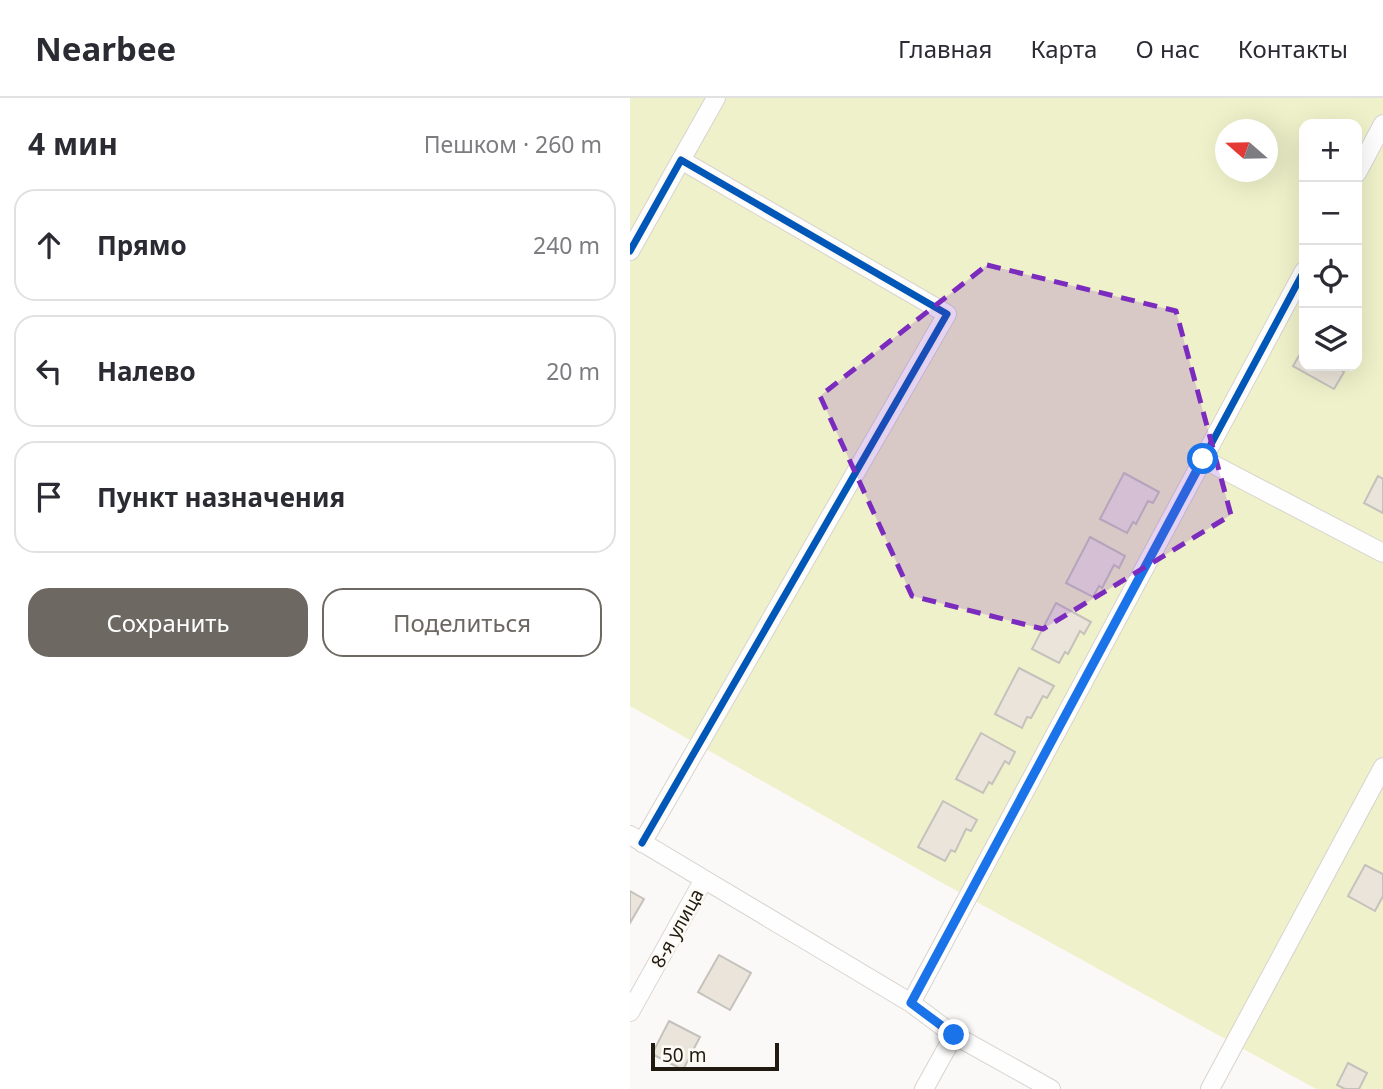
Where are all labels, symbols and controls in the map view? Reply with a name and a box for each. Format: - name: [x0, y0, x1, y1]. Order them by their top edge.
- text: Nearbee: [35, 26, 176, 71]
- text: Главная: [898, 32, 992, 65]
- text: Карта: [1030, 32, 1097, 65]
- text: О нас: [1135, 32, 1200, 65]
- text: Контакты: [1238, 32, 1348, 65]
- north arrow: [1215, 119, 1278, 182]
- map controls: [1299, 119, 1362, 371]
- button: +: [1299, 119, 1362, 182]
- text: 4 мин: [28, 123, 118, 164]
- text: Пешком · 260 m: [424, 128, 602, 160]
- button: −: [1299, 182, 1362, 245]
- icon: ahead: [30, 226, 68, 264]
- text: Прямо: [97, 227, 187, 263]
- text: 240 m: [533, 229, 600, 261]
- button: locate: [1299, 245, 1362, 308]
- button: layers: [1299, 308, 1362, 371]
- icon: left: [30, 352, 68, 390]
- text: Налево: [97, 353, 196, 389]
- text: 20 m: [546, 355, 600, 387]
- route start: [1187, 443, 1218, 474]
- icon: arrive: [30, 478, 68, 516]
- text: Пункт назначения: [97, 479, 345, 515]
- button: Сохранить: [28, 588, 308, 657]
- button: Поделиться: [322, 588, 602, 657]
- street label: 8-я улица: [645, 884, 709, 972]
- route end: [938, 1019, 969, 1050]
- scale bar: [651, 1040, 779, 1072]
- text: 50 m: [662, 1042, 706, 1068]

